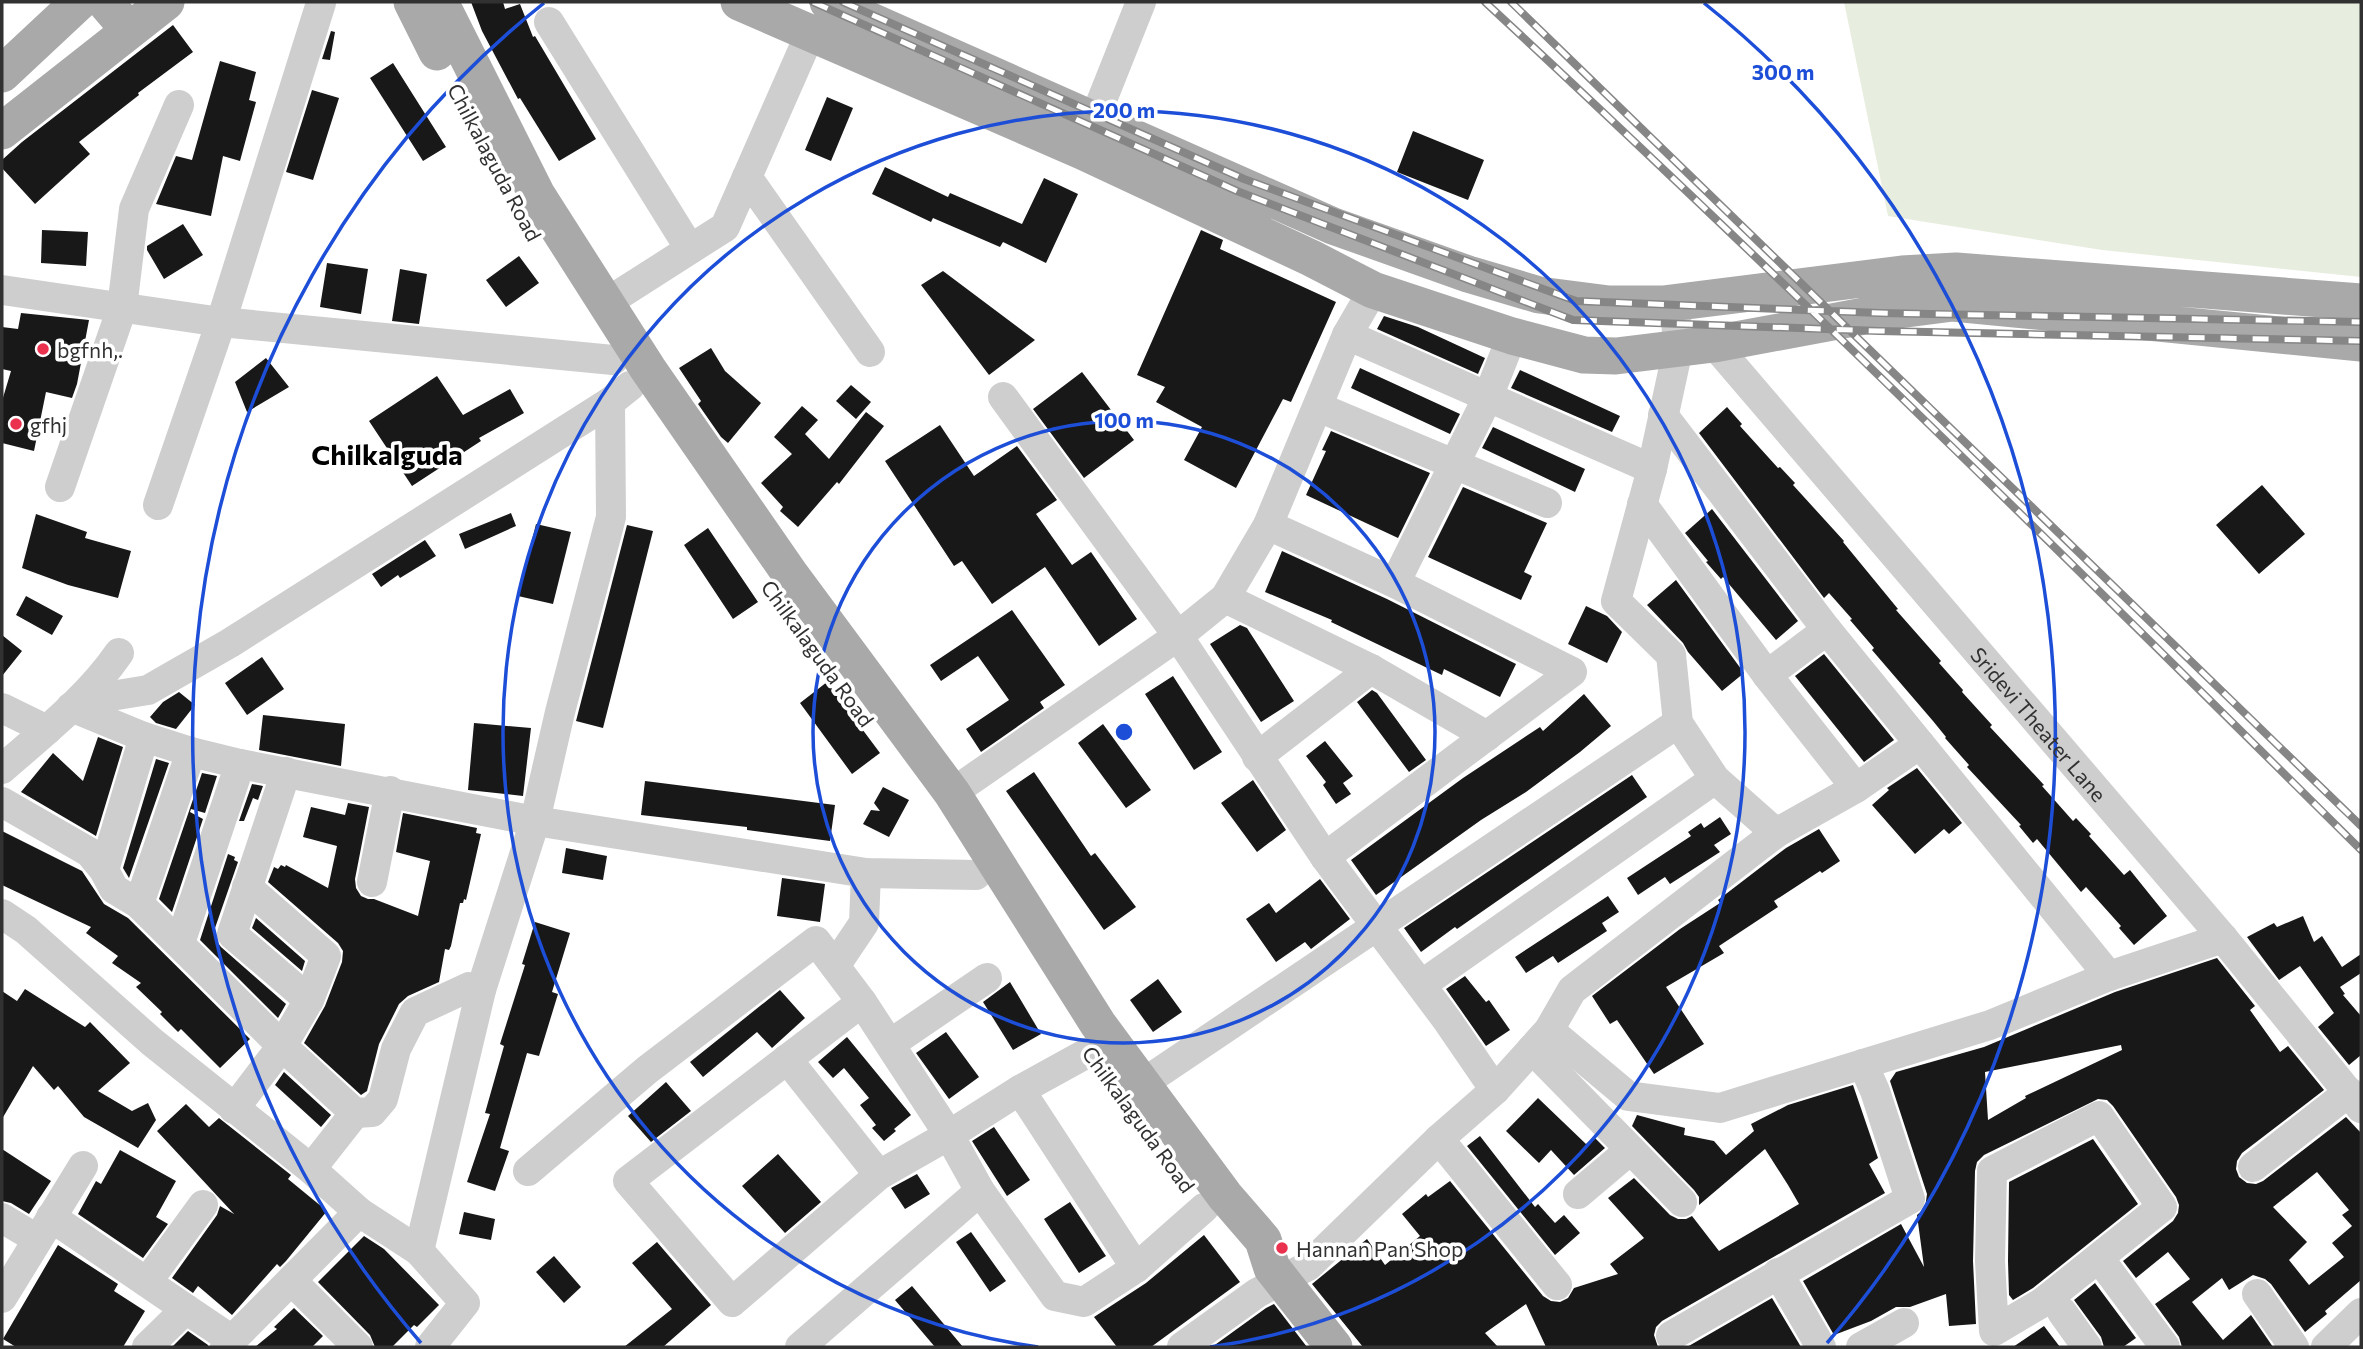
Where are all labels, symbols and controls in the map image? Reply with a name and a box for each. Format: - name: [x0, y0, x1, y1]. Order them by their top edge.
- text: 300 m: [1752, 59, 1814, 84]
- street label: Chilkalaguda Road: [443, 79, 547, 245]
- text: 200 m: [1093, 97, 1155, 122]
- place label: bgfnh,.: [57, 337, 123, 362]
- marker: bgfnh,.: [35, 341, 51, 357]
- text: 100 m: [1094, 407, 1154, 432]
- place label: gfhj: [30, 412, 67, 437]
- marker: gfhj: [8, 416, 24, 432]
- district label: Chilkalguda: [311, 437, 463, 471]
- street label: Chilkalaguda Road: [756, 575, 880, 731]
- street label: Sridevi Theater Lane: [1966, 642, 2112, 806]
- centre of rings: [1112, 720, 1136, 744]
- street label: Chilkalaguda Road: [1077, 1041, 1201, 1197]
- place label: Hannan Pan Shop: [1296, 1236, 1463, 1261]
- marker: Hannan Pan Shop: [1274, 1240, 1290, 1256]

